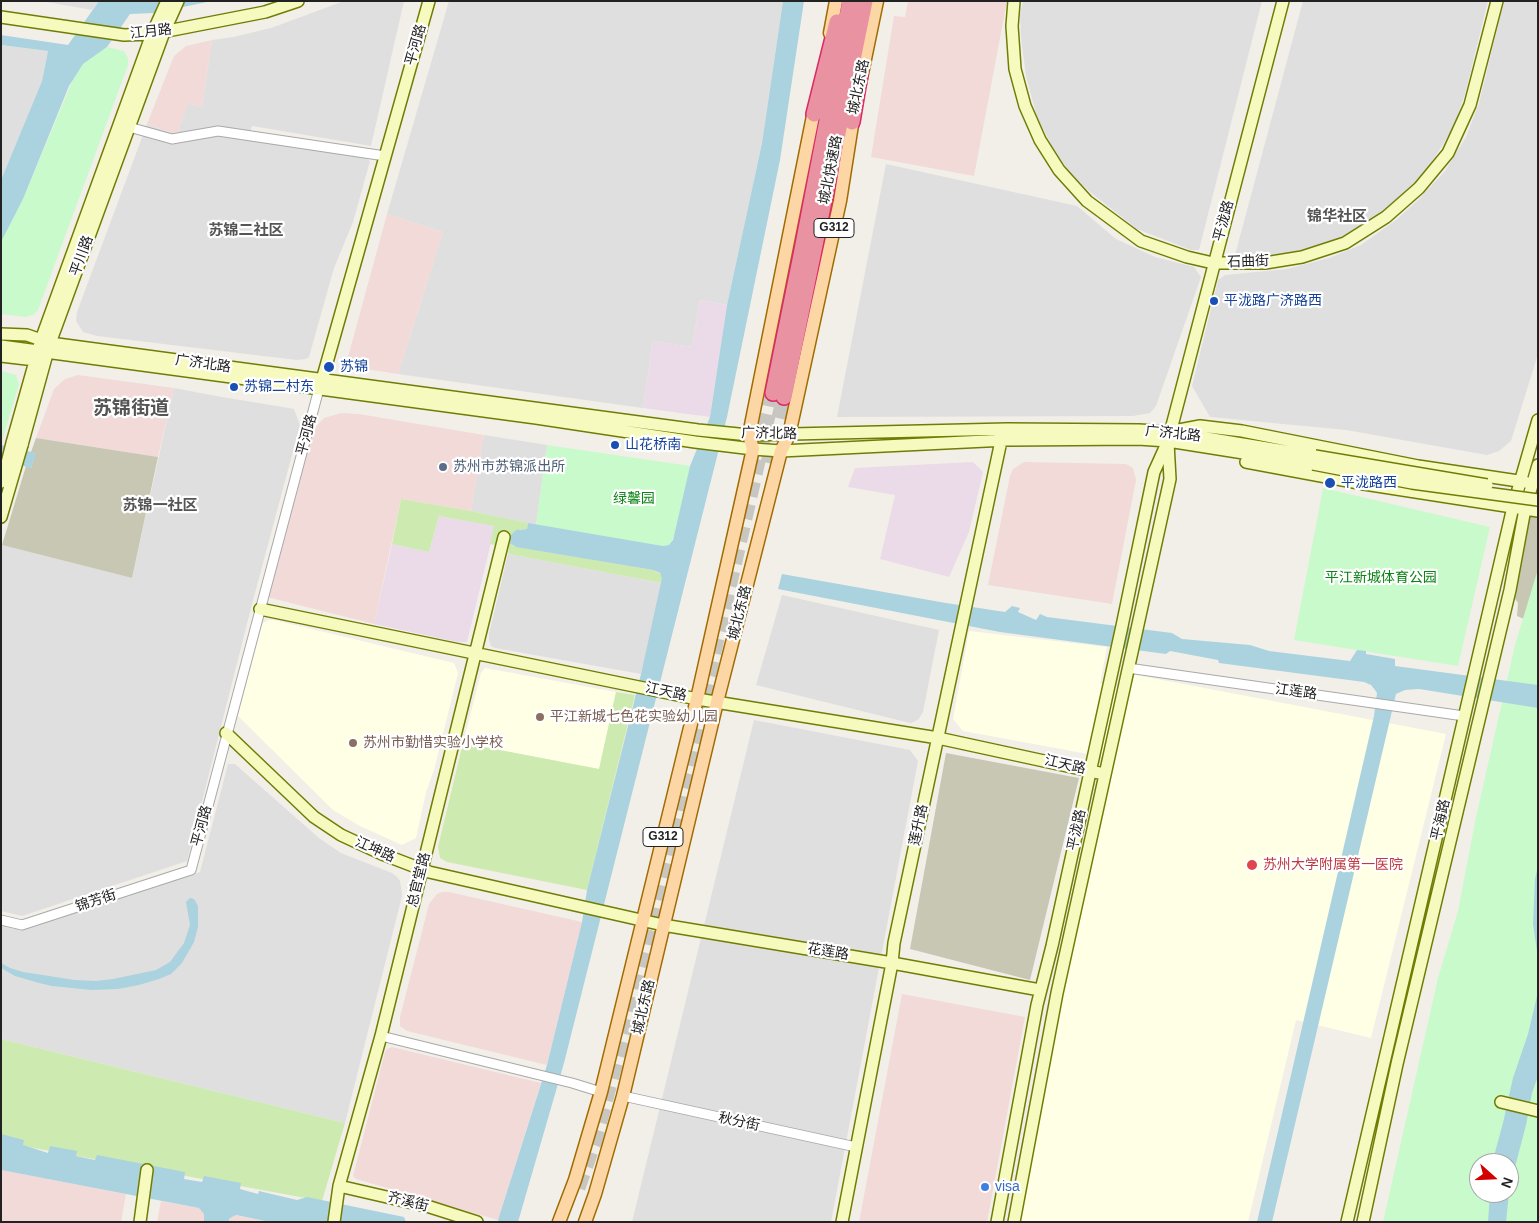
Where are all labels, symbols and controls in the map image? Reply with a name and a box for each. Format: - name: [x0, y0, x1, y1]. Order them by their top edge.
- street label: 江月路: [129, 21, 173, 43]
- street label: 平河路: [402, 22, 430, 68]
- street label: 城北东路: [845, 58, 873, 116]
- street label: 城北快速路: [816, 134, 846, 206]
- street label: 平泷路: [1210, 199, 1238, 243]
- district label: 锦华社区: [1307, 208, 1367, 226]
- road number: G312: [814, 218, 854, 238]
- district label: 苏锦二社区: [209, 222, 283, 240]
- street label: 平川路: [67, 233, 97, 279]
- street label: 石曲街: [1227, 253, 1269, 271]
- place label: 平泷路广济路西: [1224, 293, 1322, 309]
- marker: 平泷路广济路西: [1208, 295, 1220, 307]
- street label: 广济北路: [174, 352, 232, 376]
- place label: 苏锦: [340, 359, 368, 375]
- marker: 苏锦: [322, 360, 336, 374]
- place label: 苏锦二村东: [244, 379, 314, 395]
- marker: 苏锦二村东: [228, 381, 240, 393]
- district label: 苏锦街道: [93, 398, 169, 420]
- street label: 平河路: [293, 413, 321, 457]
- street label: 广济北路: [1144, 423, 1202, 445]
- street label: 广济北路: [741, 425, 797, 443]
- place label: 山花桥南: [625, 437, 681, 453]
- marker: 山花桥南: [609, 439, 621, 451]
- place label: 苏州市苏锦派出所: [453, 459, 565, 475]
- marker: 苏州市苏锦派出所: [437, 461, 449, 473]
- place label: 平泷路西: [1341, 475, 1397, 491]
- marker: 平泷路西: [1323, 476, 1337, 490]
- park label: 绿馨园: [613, 491, 655, 507]
- district label: 苏锦一社区: [123, 497, 197, 515]
- park label: 平江新城体育公园: [1325, 570, 1437, 586]
- street label: 城北东路: [725, 584, 755, 642]
- street label: 江天路: [644, 679, 688, 705]
- street label: 江莲路: [1274, 681, 1318, 703]
- place label: 平江新城七色花实验幼儿园: [550, 709, 718, 725]
- marker: 平江新城七色花实验幼儿园: [534, 711, 546, 723]
- place label: 苏州市勤惜实验小学校: [363, 735, 503, 751]
- marker: 苏州市勤惜实验小学校: [347, 737, 359, 749]
- street label: 江天路: [1043, 752, 1087, 778]
- street label: 平海路: [1428, 798, 1454, 842]
- street label: 莲升路: [906, 803, 932, 847]
- street label: 平河路: [188, 804, 216, 848]
- street label: 平泷路: [1064, 808, 1090, 852]
- road number: G312: [643, 828, 683, 846]
- street label: 江坤路: [352, 834, 398, 866]
- street label: 总官堂路: [404, 851, 434, 909]
- place label: 苏州大学附属第一医院: [1263, 857, 1403, 873]
- marker: 苏州大学附属第一医院: [1245, 858, 1259, 872]
- street label: 锦芳街: [73, 887, 119, 915]
- street label: 花莲路: [806, 940, 850, 964]
- street label: 城北东路: [630, 978, 658, 1036]
- street label: 秋分街: [717, 1109, 761, 1135]
- north arrow: [1469, 1153, 1519, 1203]
- text: N: [1498, 1175, 1516, 1190]
- place label: visa: [995, 1179, 1020, 1195]
- marker: visa: [979, 1181, 991, 1193]
- street label: 齐溪街: [386, 1189, 430, 1215]

